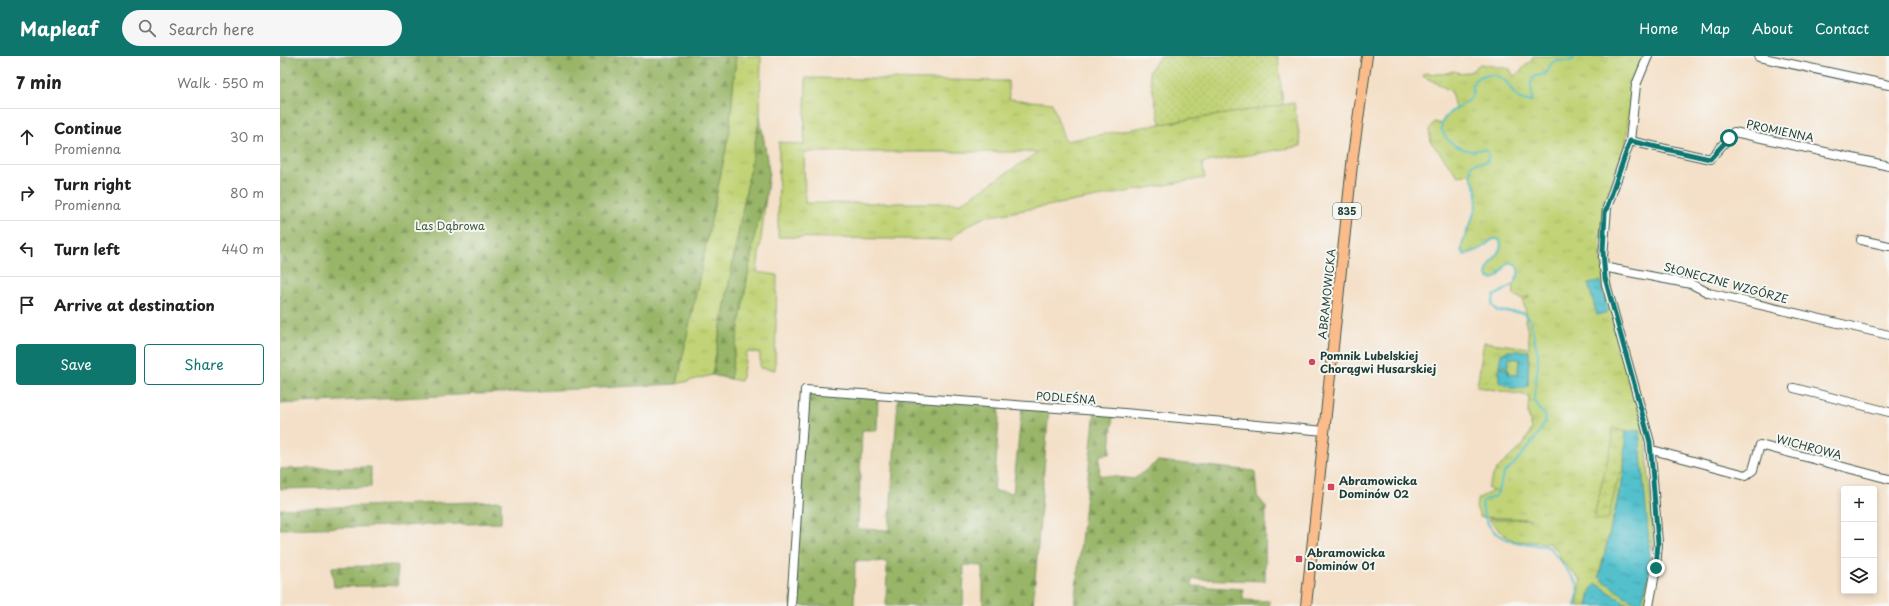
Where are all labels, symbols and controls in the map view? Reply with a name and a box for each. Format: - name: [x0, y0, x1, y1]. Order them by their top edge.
- search box: [122, 10, 402, 46]
- text: Mapleaf: [20, 14, 98, 42]
- icon: search: [136, 17, 158, 39]
- text: Search here: [168, 17, 254, 40]
- text: Home: [1639, 18, 1678, 39]
- text: Map: [1700, 18, 1730, 39]
- text: About: [1752, 18, 1793, 39]
- text: Contact: [1815, 18, 1869, 39]
- text: 7 min: [16, 69, 62, 95]
- text: Walk · 550 m: [177, 73, 264, 92]
- street label: PROMIENNA: [1745, 115, 1816, 146]
- text: Continue: [54, 116, 122, 139]
- icon: ahead: [16, 126, 38, 148]
- text: 30 m: [230, 127, 264, 146]
- route start: [1720, 129, 1738, 147]
- text: Promienna: [54, 139, 121, 158]
- text: Turn right: [54, 172, 131, 195]
- icon: right: [16, 182, 38, 204]
- text: 80 m: [230, 183, 264, 202]
- text: Promienna: [54, 195, 121, 214]
- road number: 835: [1333, 203, 1361, 219]
- park label: Las Dąbrowa: [415, 217, 485, 234]
- text: Turn left: [54, 237, 120, 260]
- icon: left: [16, 238, 38, 260]
- text: 440 m: [221, 239, 264, 258]
- street label: ABRAMOWICKA: [1313, 247, 1340, 340]
- street label: SŁONECZNE WZGÓRZE: [1662, 258, 1790, 307]
- text: Arrive at destination: [54, 293, 215, 316]
- icon: arrive: [16, 294, 38, 316]
- button: Save: [16, 344, 136, 385]
- button: Share: [144, 344, 264, 385]
- place label: Pomnik Lubelskiej Chorągwi Husarskiej: [1320, 347, 1436, 377]
- marker: Pomnik Lubelskiej Chorągwi Husarskiej: [1307, 357, 1317, 367]
- street label: PODLEŚNA: [1035, 387, 1097, 408]
- street label: WICHROWA: [1775, 430, 1844, 464]
- place label: Abramowicka Dominów 02: [1339, 472, 1418, 502]
- marker: Abramowicka Dominów 02: [1326, 482, 1336, 492]
- map controls: [1841, 486, 1877, 594]
- button: +: [1841, 486, 1877, 522]
- button: −: [1841, 522, 1877, 558]
- place label: Abramowicka Dominów 01: [1307, 544, 1386, 574]
- marker: Abramowicka Dominów 01: [1294, 554, 1304, 564]
- button: layers: [1841, 558, 1877, 594]
- route end: [1647, 559, 1665, 577]

